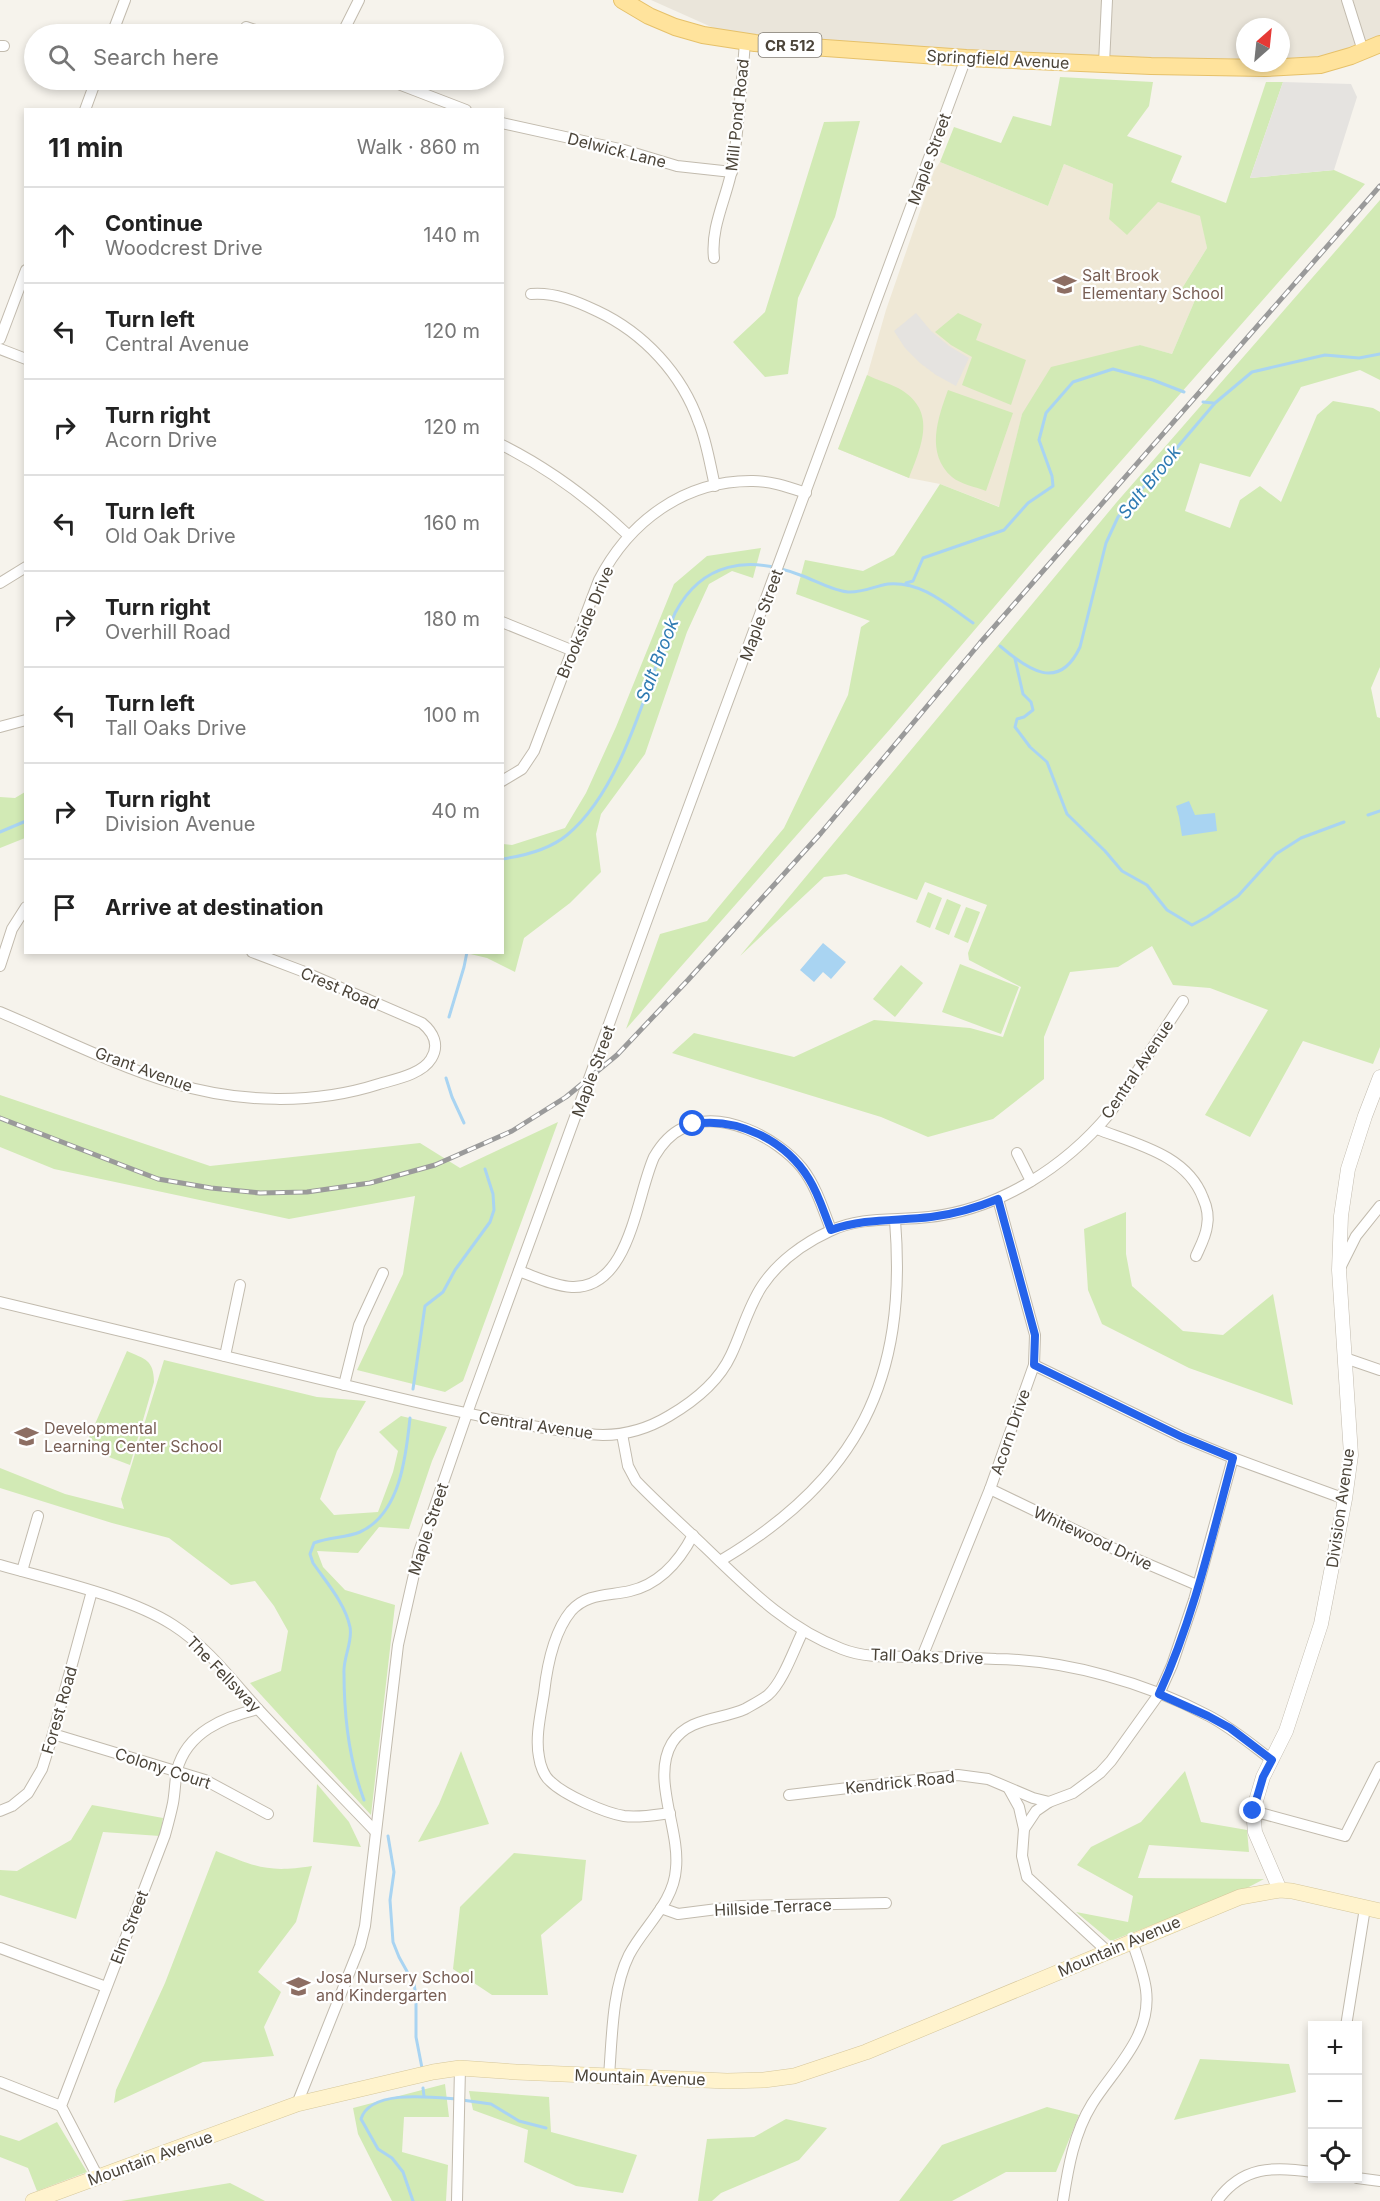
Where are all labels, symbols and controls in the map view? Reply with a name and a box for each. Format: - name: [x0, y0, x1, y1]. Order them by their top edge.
- north arrow: [1236, 18, 1290, 72]
- search box: [24, 24, 504, 90]
- road number: CR 512: [758, 33, 822, 57]
- icon: search: [45, 41, 78, 74]
- text: Search here: [93, 44, 219, 70]
- street label: Springfield Avenue: [926, 45, 1070, 73]
- street label: Mill Pond Road: [721, 58, 753, 172]
- street label: Maple Street: [903, 110, 955, 208]
- street label: Delwick Lane: [566, 128, 668, 172]
- text: 11 min: [48, 132, 124, 163]
- text: Walk · 860 m: [357, 135, 480, 159]
- text: Continue: [105, 210, 203, 236]
- icon: ahead: [48, 219, 81, 252]
- text: 140 m: [423, 223, 480, 247]
- text: Woodcrest Drive: [105, 236, 263, 260]
- place label: Salt Brook Elementary School: [1082, 265, 1224, 303]
- school or university icon: Salt Brook Elementary School: [1051, 271, 1077, 297]
- text: Turn left: [105, 306, 195, 332]
- icon: left: [48, 315, 81, 348]
- text: 120 m: [424, 319, 480, 343]
- text: Central Avenue: [105, 332, 249, 356]
- text: Turn right: [105, 402, 211, 428]
- icon: right: [48, 411, 81, 444]
- text: 120 m: [424, 415, 480, 439]
- text: Acorn Drive: [105, 428, 217, 452]
- water label: Salt Brook: [1113, 440, 1186, 523]
- text: Turn left: [105, 498, 195, 524]
- icon: left: [48, 507, 81, 540]
- text: 160 m: [424, 511, 480, 535]
- text: Old Oak Drive: [105, 524, 236, 548]
- street label: Brookside Drive: [552, 563, 618, 681]
- street label: Maple Street: [735, 566, 787, 664]
- text: Turn right: [105, 594, 211, 620]
- icon: right: [48, 603, 81, 636]
- text: 180 m: [424, 607, 480, 631]
- water label: Salt Brook: [631, 614, 683, 705]
- text: Overhill Road: [105, 620, 231, 644]
- text: Turn left: [105, 690, 195, 716]
- icon: left: [48, 699, 81, 732]
- text: 100 m: [423, 703, 480, 727]
- text: Tall Oaks Drive: [105, 716, 246, 740]
- text: Turn right: [105, 786, 211, 812]
- icon: right: [48, 795, 81, 828]
- text: 40 m: [431, 799, 480, 823]
- text: Division Avenue: [105, 812, 255, 836]
- icon: arrive: [48, 891, 81, 924]
- text: Arrive at destination: [105, 894, 324, 920]
- street label: Crest Road: [298, 962, 382, 1014]
- street label: Central Avenue: [1096, 1016, 1178, 1122]
- street label: Maple Street: [567, 1022, 619, 1120]
- street label: Grant Avenue: [92, 1042, 196, 1096]
- route start: [679, 1110, 705, 1136]
- street label: Acorn Drive: [986, 1386, 1034, 1478]
- street label: Central Avenue: [478, 1407, 594, 1443]
- place label: Developmental Learning Center School: [44, 1418, 222, 1456]
- school or university icon: Developmental Learning Center School: [13, 1424, 39, 1450]
- street label: Division Avenue: [1322, 1447, 1358, 1569]
- street label: Maple Street: [404, 1480, 452, 1578]
- street label: Whitewood Drive: [1030, 1502, 1156, 1574]
- street label: The Fellsway: [182, 1632, 266, 1716]
- street label: Tall Oaks Drive: [870, 1644, 984, 1668]
- street label: Forest Road: [37, 1664, 81, 1756]
- street label: Colony Court: [112, 1743, 214, 1793]
- street label: Kendrick Road: [844, 1766, 956, 1798]
- route end: [1239, 1797, 1265, 1823]
- street label: Elm Street: [106, 1887, 152, 1967]
- street label: Hillside Terrace: [714, 1894, 832, 1920]
- street label: Mountain Avenue: [1055, 1911, 1183, 1981]
- place label: Josa Nursery School and Kindergarten: [316, 1967, 474, 2005]
- school or university icon: Josa Nursery School and Kindergarten: [285, 1973, 311, 1999]
- map controls: [1308, 2021, 1362, 2183]
- button: +: [1308, 2021, 1362, 2075]
- street label: Mountain Avenue: [574, 2065, 706, 2089]
- button: −: [1308, 2075, 1362, 2129]
- street label: Mountain Avenue: [85, 2126, 215, 2190]
- button: locate: [1308, 2129, 1362, 2183]

